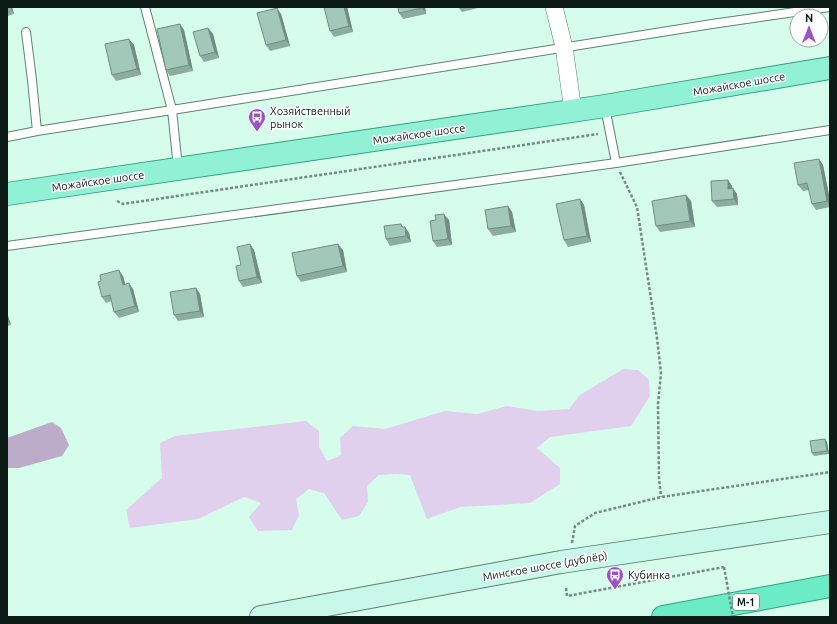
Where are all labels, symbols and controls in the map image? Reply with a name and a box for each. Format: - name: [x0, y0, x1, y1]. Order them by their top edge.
- north arrow: [789, 8, 829, 48]
- text: N: [805, 12, 813, 24]
- street label: Можайское шоссе: [692, 70, 786, 98]
- place label: Хозяйственный рынок: [270, 105, 351, 130]
- bus stop icon: Хозяйственный рынок: [247, 107, 267, 132]
- street label: Можайское шоссе: [372, 122, 466, 146]
- street label: Можайское шоссе: [51, 169, 145, 193]
- street label: Минское шоссе (дублёр): [482, 549, 608, 584]
- bus stop icon: Кубинка: [605, 565, 625, 590]
- place label: Кубинка: [628, 569, 670, 581]
- road number: М-1: [733, 594, 759, 610]

